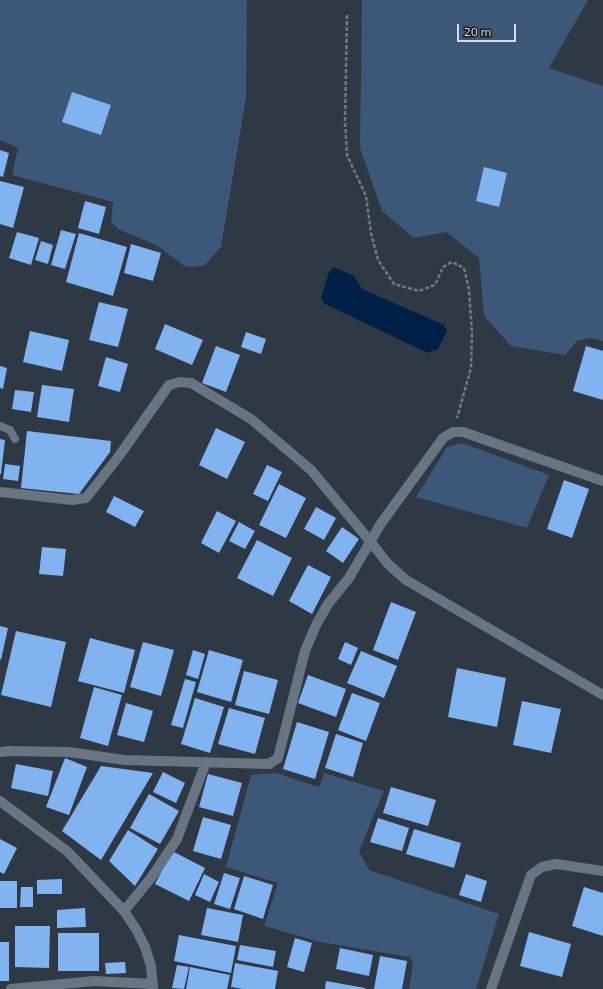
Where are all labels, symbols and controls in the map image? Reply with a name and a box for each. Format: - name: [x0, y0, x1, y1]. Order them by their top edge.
- scale bar: [459, 16, 518, 42]
- text: 20 m: [464, 24, 491, 38]

